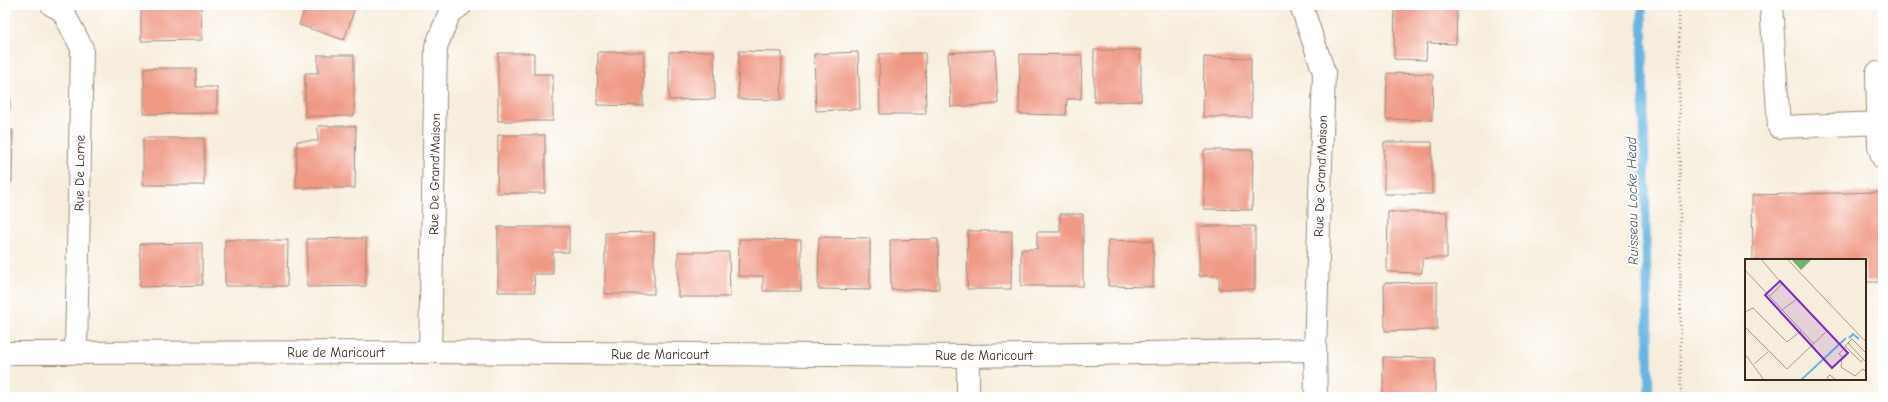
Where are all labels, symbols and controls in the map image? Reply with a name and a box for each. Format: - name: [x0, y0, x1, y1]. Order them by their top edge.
- street label: Rue De Grand'Maison: [426, 113, 443, 235]
- street label: Rue De Grand'Maison: [1311, 115, 1330, 237]
- street label: Rue De Lorne: [71, 134, 88, 211]
- water label: Ruisseau Locke Head: [1623, 136, 1642, 265]
- inset map: [1745, 259, 1866, 380]
- street label: Rue de Maricourt: [287, 345, 386, 360]
- street label: Rue de Maricourt: [611, 347, 710, 362]
- street label: Rue de Maricourt: [935, 348, 1034, 363]

